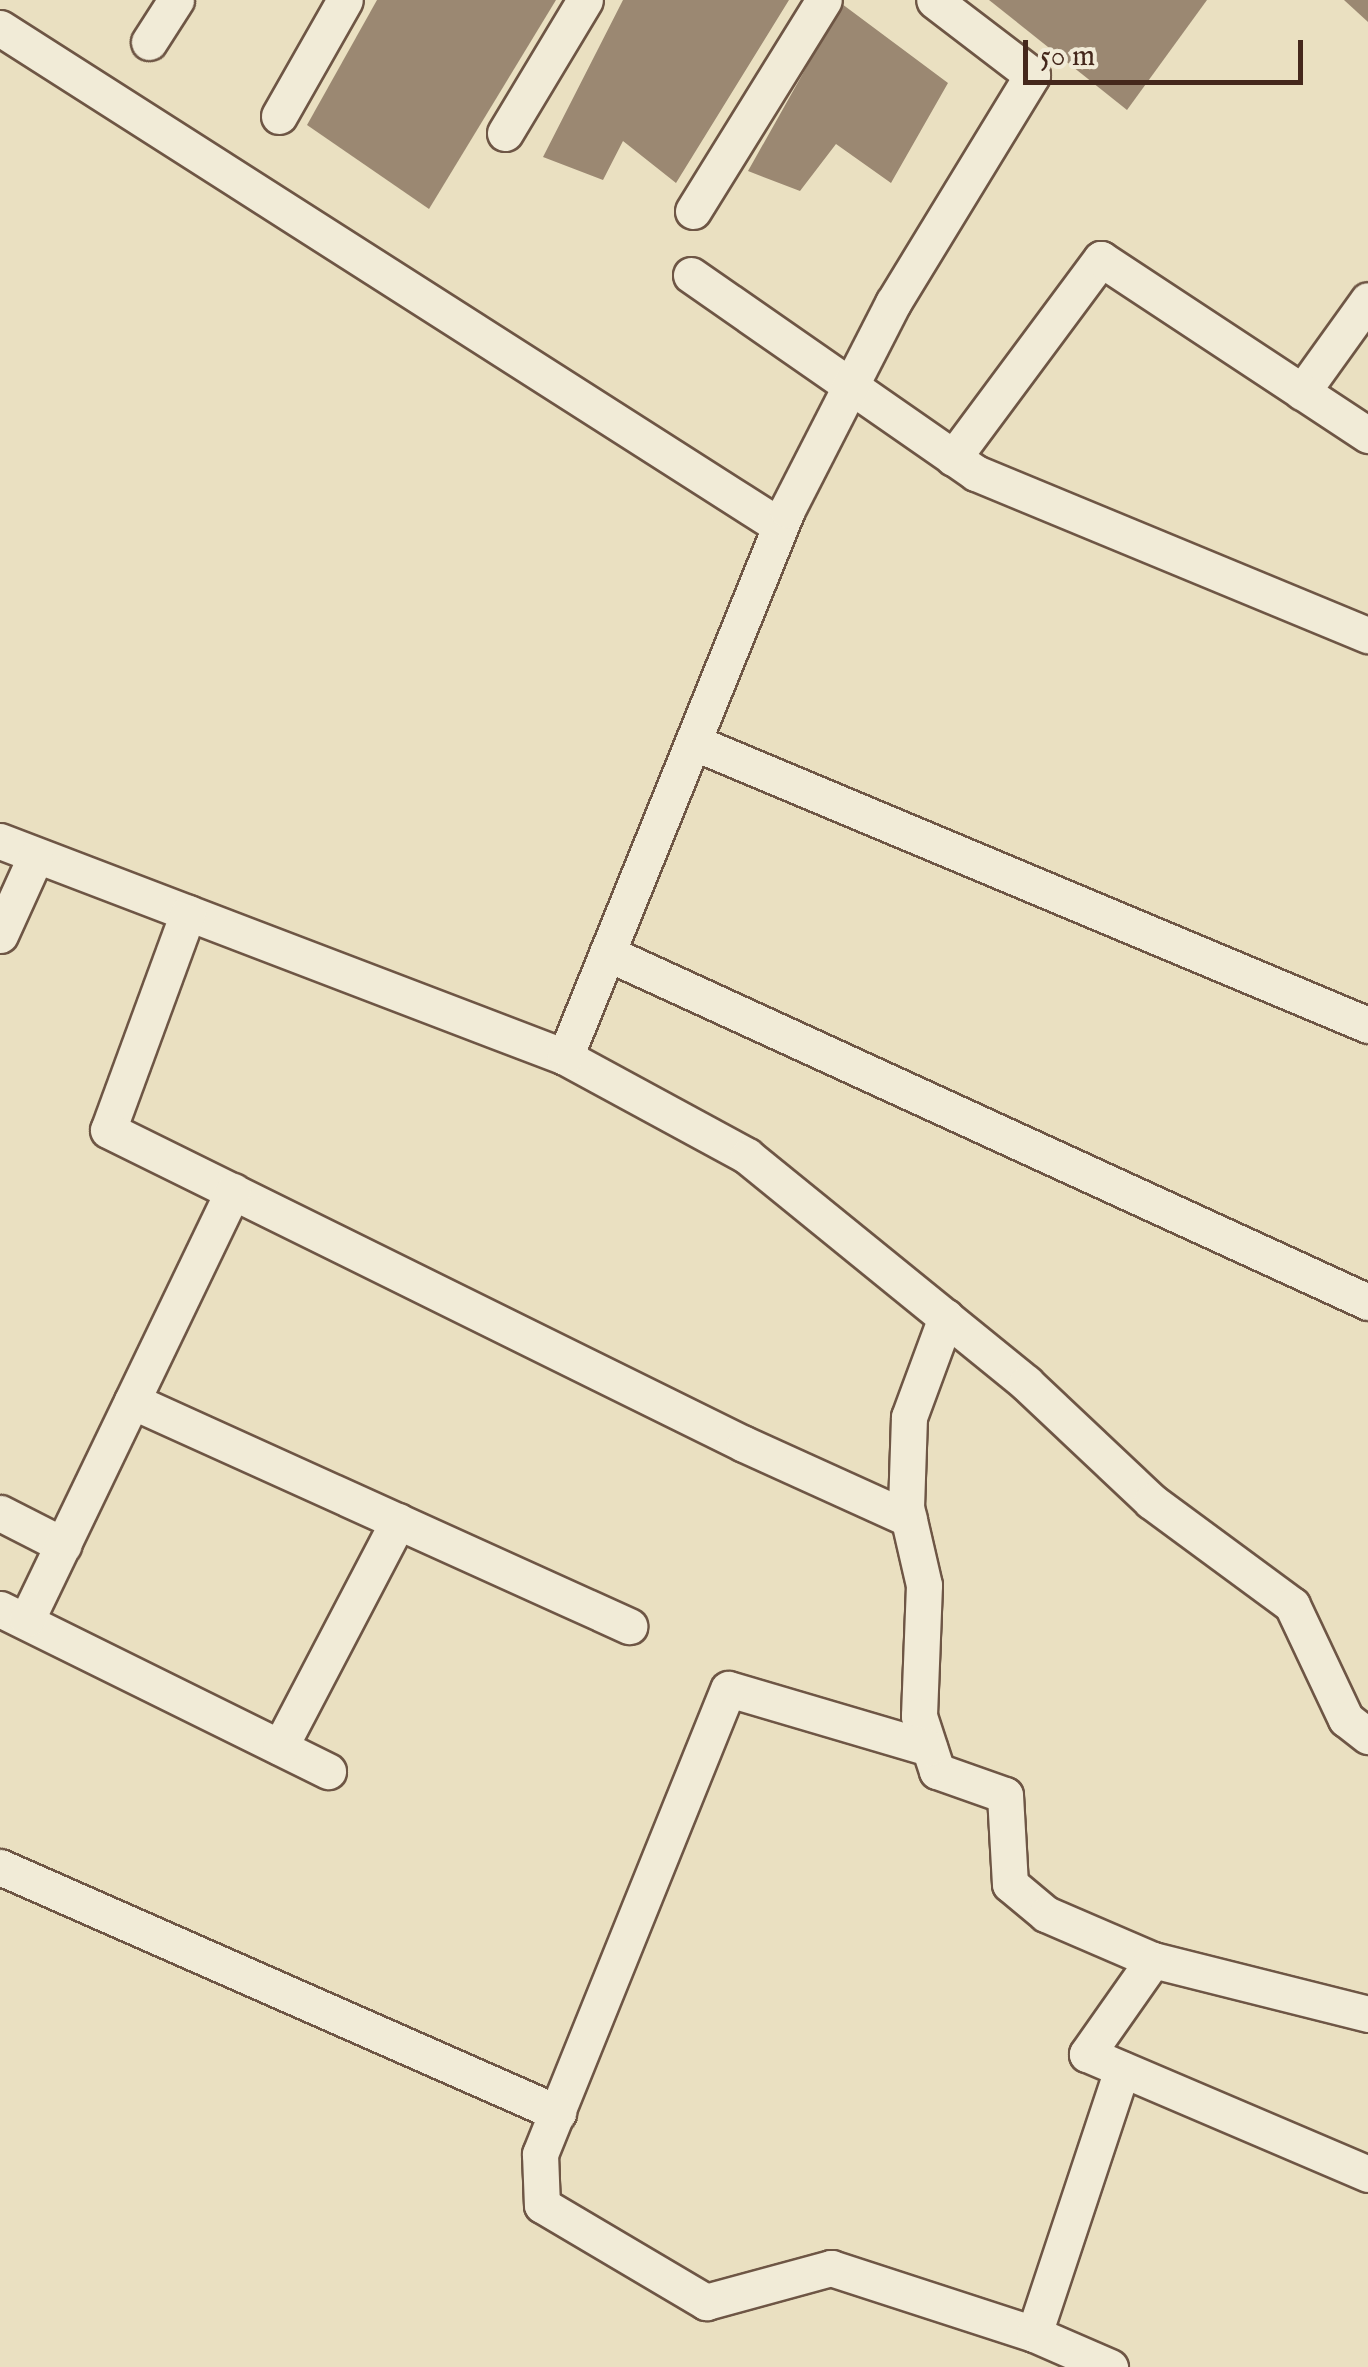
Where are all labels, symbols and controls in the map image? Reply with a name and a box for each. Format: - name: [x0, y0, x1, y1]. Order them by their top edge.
- scale bar: [1028, 20, 1308, 82]
- text: 50 m: [1040, 38, 1095, 76]

